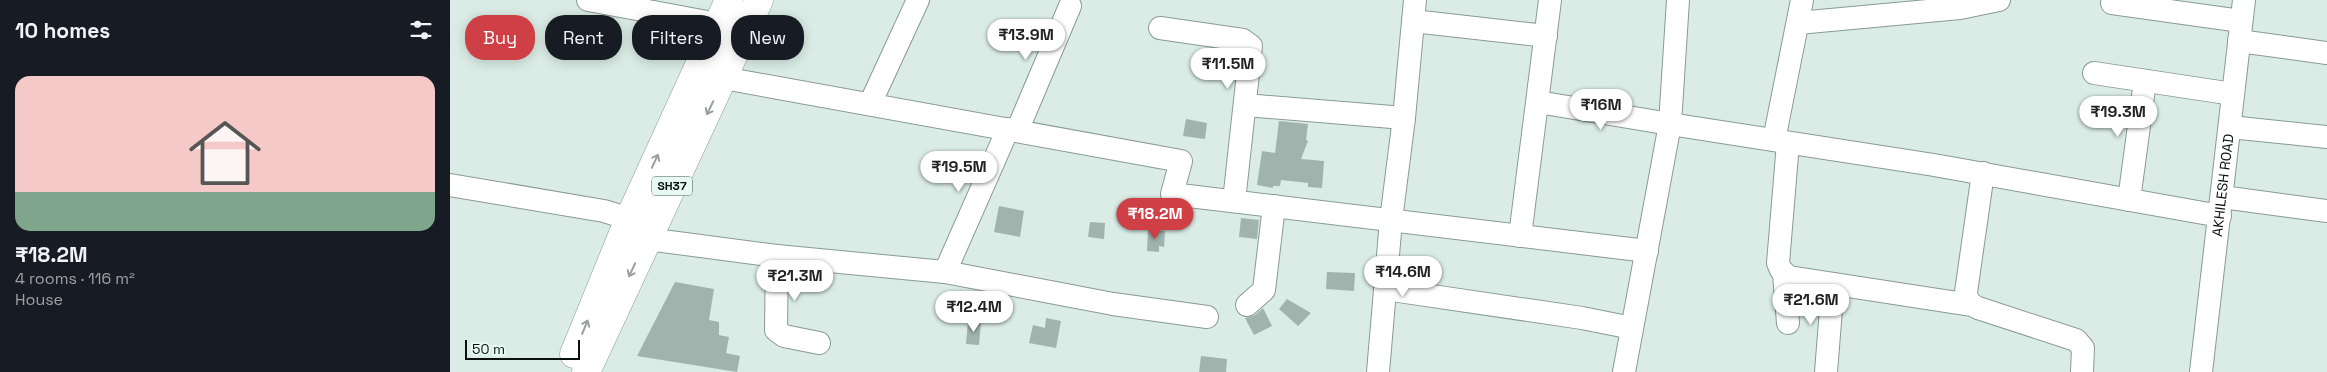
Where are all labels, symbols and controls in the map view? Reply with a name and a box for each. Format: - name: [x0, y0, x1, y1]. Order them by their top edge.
- chip: Buy: [465, 15, 535, 60]
- chip: Rent: [545, 15, 622, 60]
- chip: Filters: [632, 15, 721, 60]
- chip: New: [731, 15, 804, 60]
- icon: filters: [407, 16, 435, 44]
- text: 10 homes: [15, 17, 110, 44]
- pin: ₹13.9M: [985, 18, 1067, 61]
- text: ₹13.9M: [998, 24, 1054, 45]
- pin: ₹11.5M: [1187, 48, 1269, 90]
- text: ₹11.5M: [1202, 53, 1254, 74]
- pin: ₹16M: [1571, 88, 1631, 131]
- text: ₹16M: [1580, 94, 1622, 115]
- pin: ₹19.3M: [2077, 96, 2159, 138]
- one-way arrow: [704, 100, 714, 115]
- text: ₹19.3M: [2090, 101, 2146, 122]
- icon: home: [180, 108, 270, 198]
- street label: AKHILESH ROAD: [2208, 133, 2237, 237]
- pin: ₹19.5M: [918, 150, 1000, 193]
- one-way arrow: [651, 154, 661, 169]
- text: ₹19.5M: [931, 156, 987, 177]
- road number: SH37: [652, 177, 692, 196]
- pin: ₹18.2M: [1114, 198, 1196, 240]
- text: ₹18.2M: [1127, 203, 1183, 224]
- text: ₹18.2M: [15, 241, 87, 268]
- pin: ₹14.6M: [1362, 256, 1444, 298]
- pin: ₹21.3M: [754, 260, 836, 302]
- text: ₹14.6M: [1375, 261, 1431, 282]
- one-way arrow: [627, 262, 636, 277]
- text: ₹21.3M: [767, 265, 823, 286]
- text: 4 rooms · 116 m²: [15, 268, 135, 289]
- pin: ₹21.6M: [1770, 284, 1852, 326]
- text: House: [15, 289, 63, 310]
- text: ₹21.6M: [1783, 289, 1839, 310]
- pin: ₹12.4M: [933, 290, 1015, 333]
- text: ₹12.4M: [946, 296, 1002, 317]
- one-way arrow: [581, 320, 591, 335]
- scale bar: [465, 337, 580, 360]
- text: 50 m: [472, 340, 505, 358]

